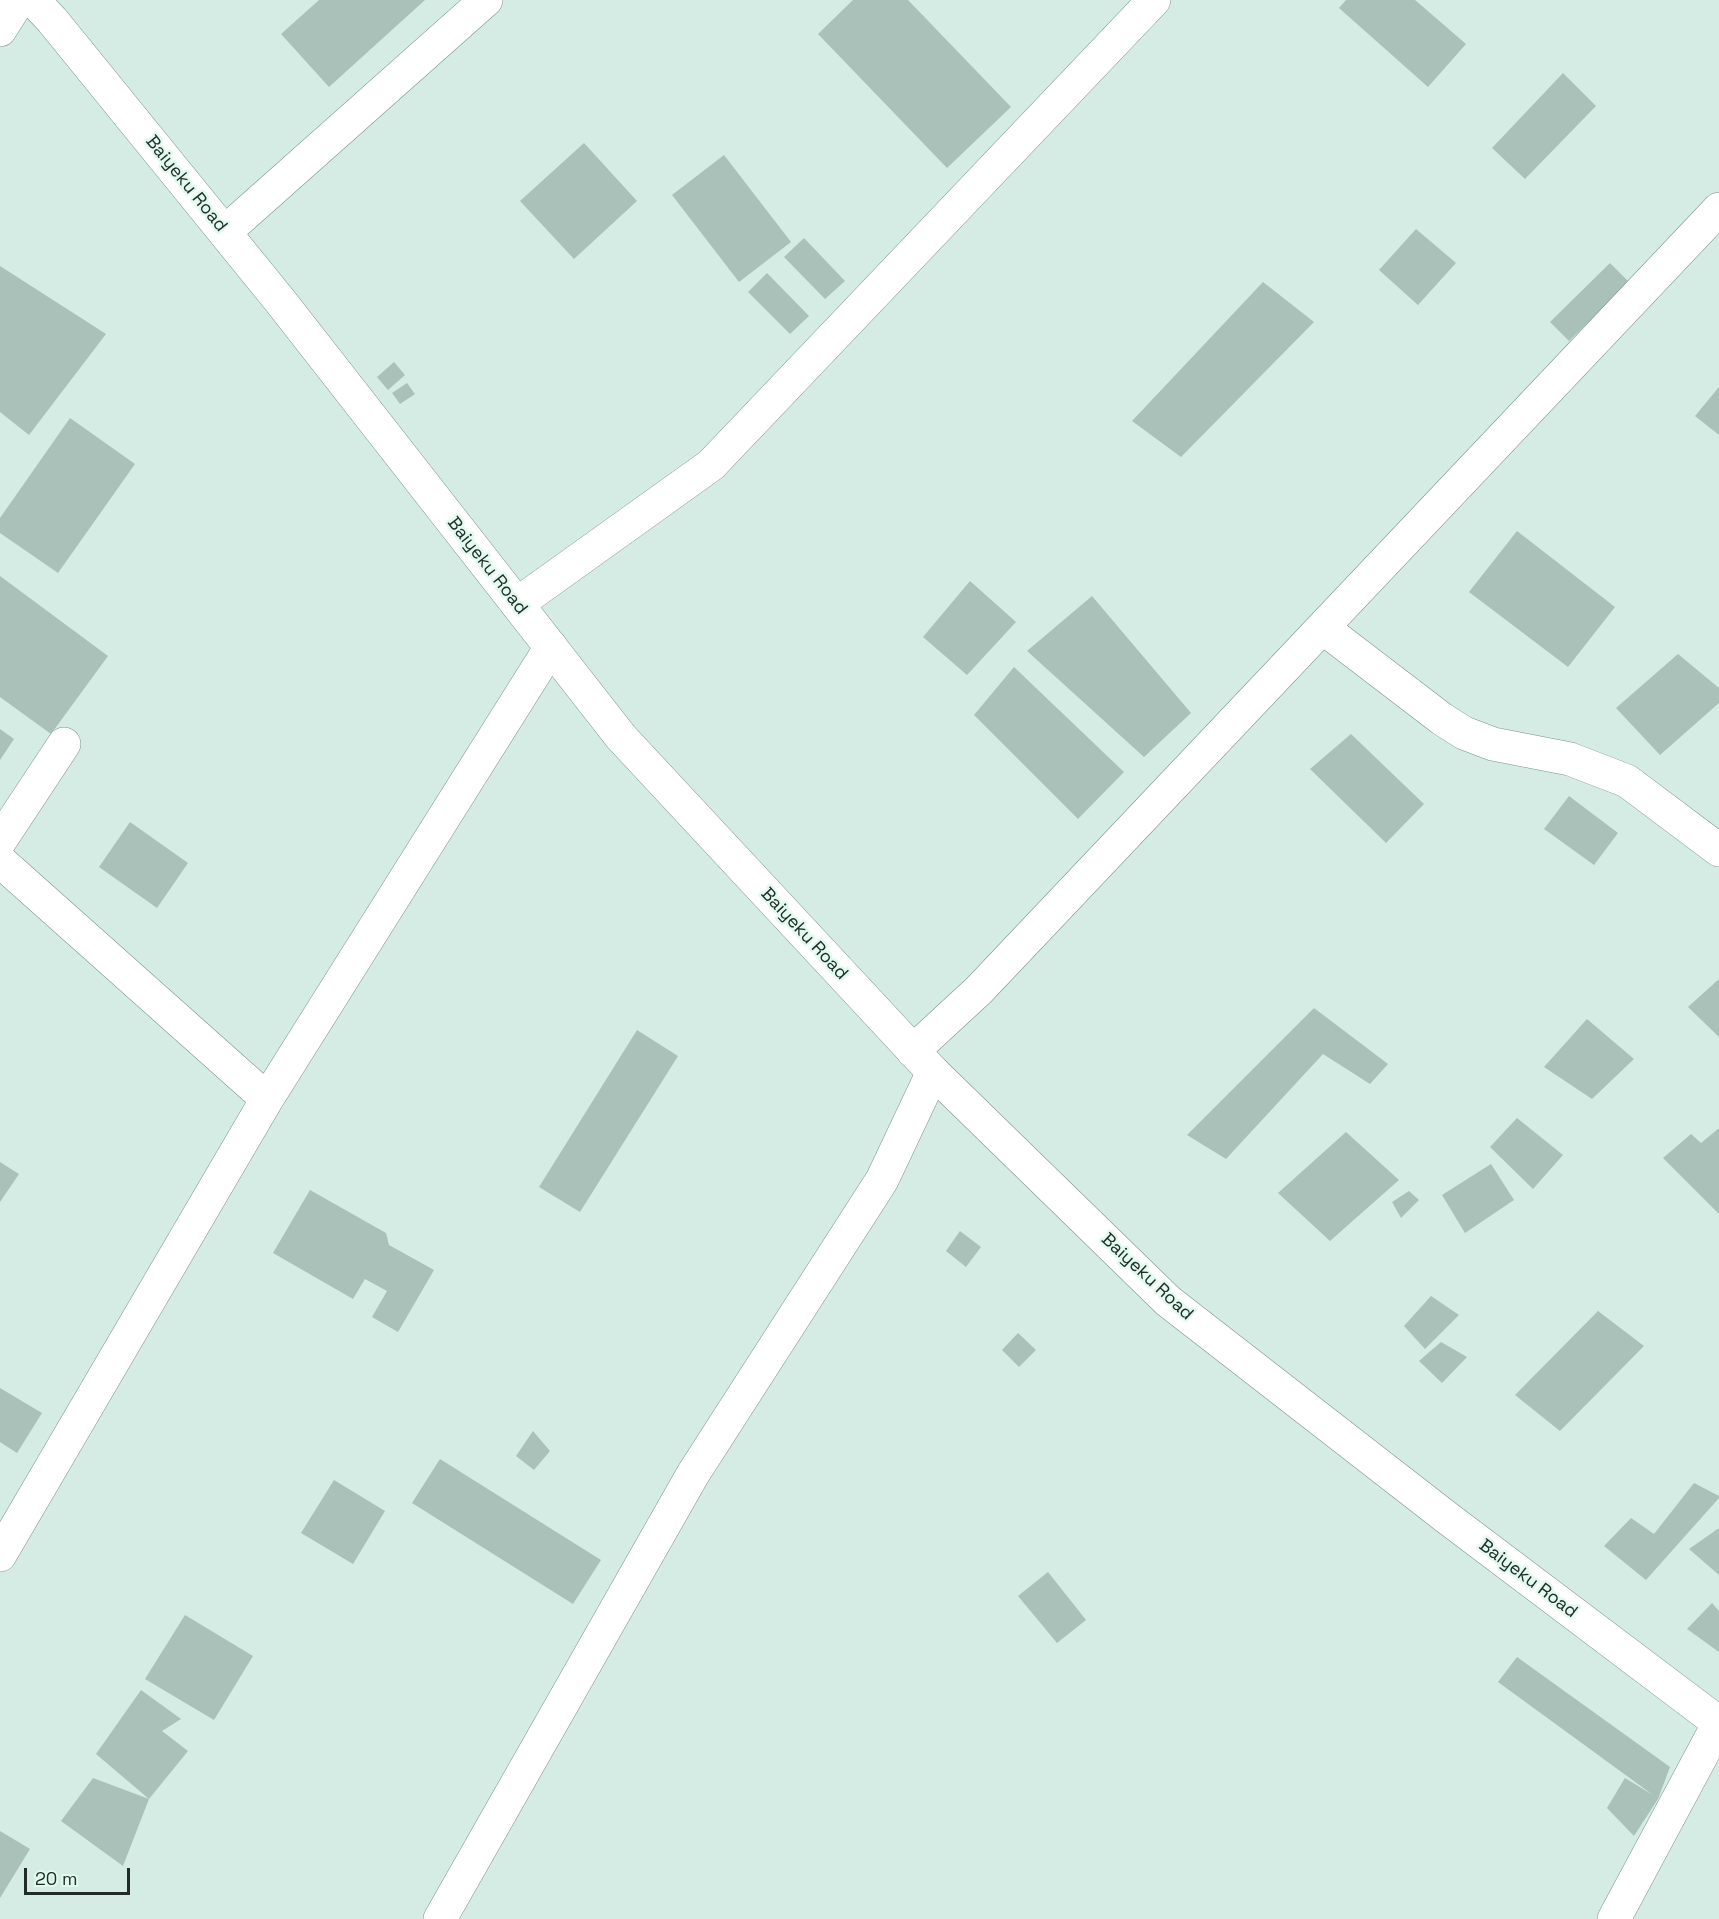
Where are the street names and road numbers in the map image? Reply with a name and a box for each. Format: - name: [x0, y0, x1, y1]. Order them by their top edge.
- street label: Baiyeku Road: [141, 131, 231, 237]
- street label: Baiyeku Road: [442, 513, 532, 619]
- street label: Baiyeku Road: [756, 884, 852, 984]
- street label: Baiyeku Road: [1097, 1229, 1197, 1325]
- street label: Baiyeku Road: [1474, 1535, 1582, 1623]

